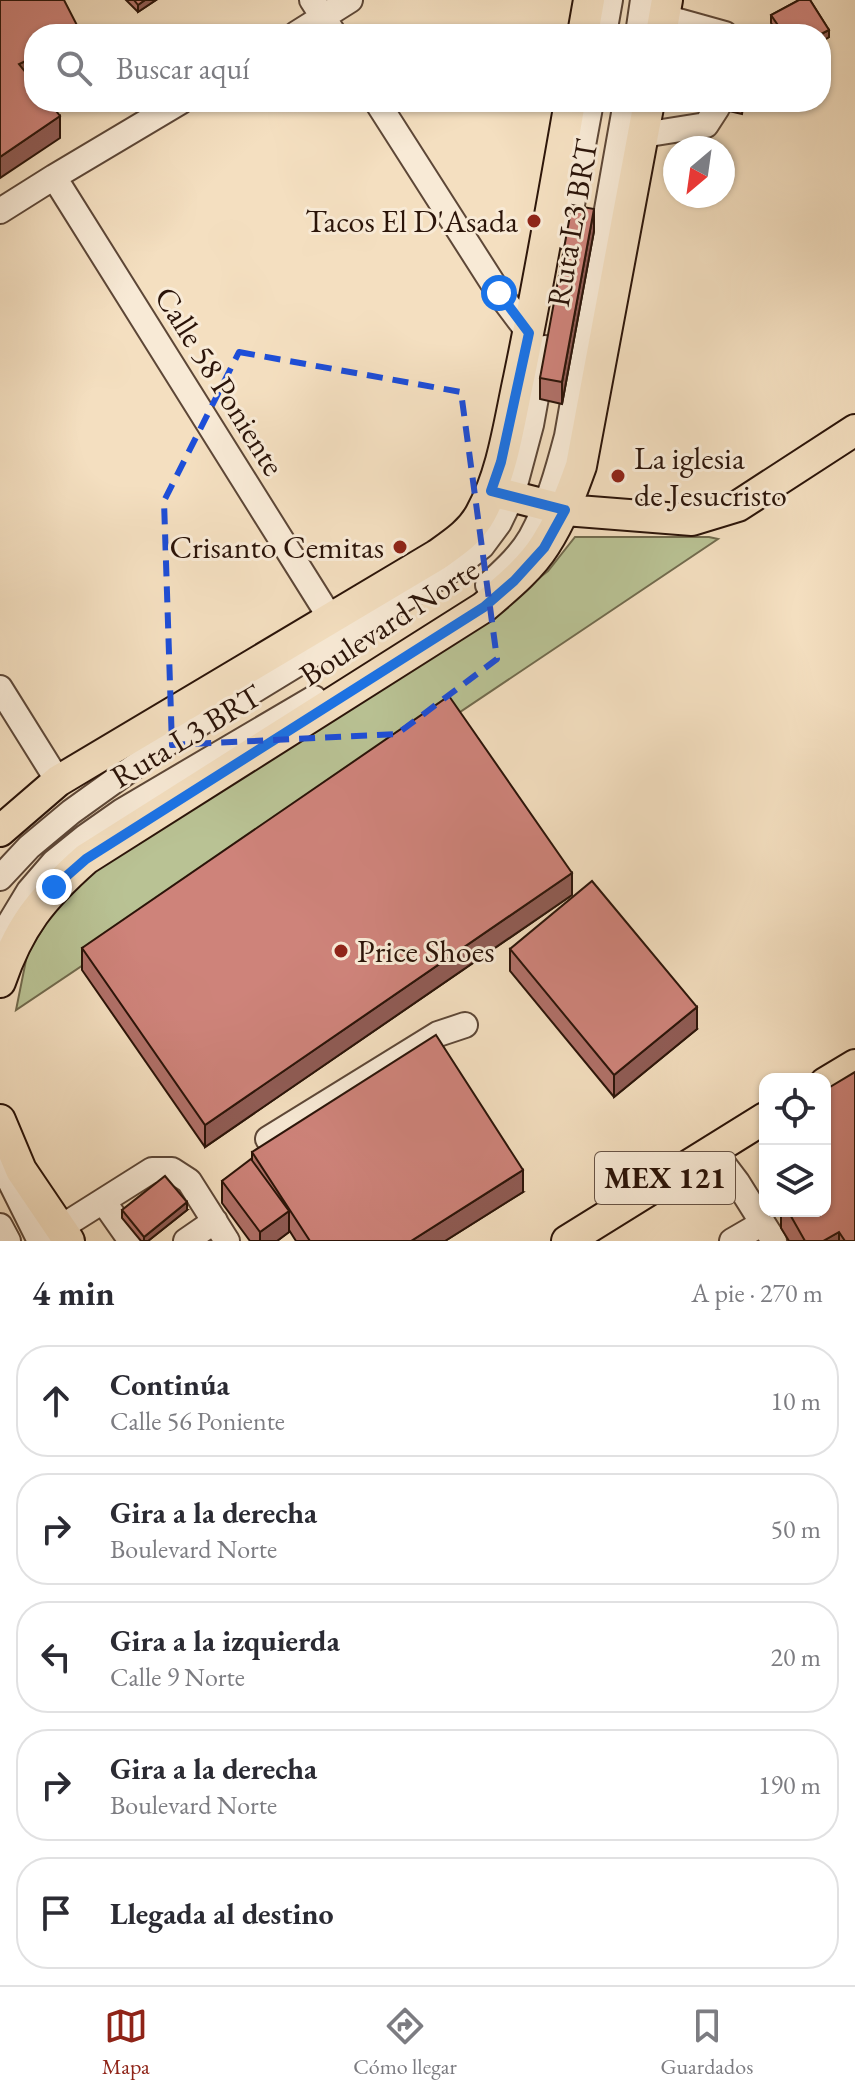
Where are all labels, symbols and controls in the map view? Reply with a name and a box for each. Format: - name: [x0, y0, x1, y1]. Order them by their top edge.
- search box: [24, 24, 831, 112]
- icon: search: [52, 46, 96, 90]
- text: Buscar aquí: [116, 49, 250, 88]
- street label: Ruta L3 BRT: [537, 135, 607, 310]
- north arrow: [663, 136, 735, 208]
- place label: Tacos El D'Asada: [305, 200, 518, 242]
- marker: Tacos El D'Asada: [525, 212, 543, 230]
- route start: [481, 275, 517, 311]
- street label: Calle 58 Poniente: [145, 279, 295, 483]
- place label: La iglesia de Jesucristo: [634, 437, 787, 516]
- marker: La iglesia de Jesucristo: [609, 467, 627, 485]
- place label: Crisanto Cemitas: [169, 526, 384, 568]
- marker: Crisanto Cemitas: [391, 538, 409, 556]
- street label: Boulevard Norte: [291, 548, 487, 696]
- street label: Ruta L3 BRT: [103, 674, 270, 798]
- route end: [36, 869, 72, 905]
- place label: Price Shoes: [357, 930, 494, 972]
- marker: Price Shoes: [332, 942, 350, 960]
- map controls: [759, 1073, 831, 1217]
- button: locate: [759, 1073, 831, 1145]
- button: layers: [759, 1145, 831, 1217]
- road number: MEX 121: [595, 1152, 735, 1204]
- text: 4 min: [32, 1271, 115, 1315]
- text: A pie · 270 m: [691, 1276, 823, 1310]
- text: Continúa: [110, 1365, 230, 1404]
- icon: ahead: [34, 1379, 78, 1423]
- text: 10 m: [771, 1384, 821, 1418]
- text: Calle 56 Poniente: [110, 1404, 285, 1438]
- text: Gira a la derecha: [110, 1493, 317, 1532]
- icon: right: [34, 1507, 78, 1551]
- text: 50 m: [771, 1512, 821, 1546]
- text: Boulevard Norte: [110, 1532, 277, 1566]
- text: Gira a la izquierda: [110, 1621, 340, 1660]
- icon: left: [34, 1635, 78, 1679]
- text: 20 m: [771, 1640, 821, 1674]
- text: Calle 9 Norte: [110, 1660, 245, 1694]
- text: Gira a la derecha: [110, 1749, 317, 1788]
- icon: right: [34, 1763, 78, 1807]
- text: 190 m: [758, 1768, 821, 1802]
- text: Boulevard Norte: [110, 1788, 277, 1822]
- icon: arrive: [34, 1891, 78, 1935]
- text: Llegada al destino: [110, 1894, 334, 1933]
- tab: Mapa: [102, 2004, 150, 2081]
- tab: Cómo llegar: [353, 2004, 457, 2081]
- tab: Guardados: [660, 2004, 753, 2081]

